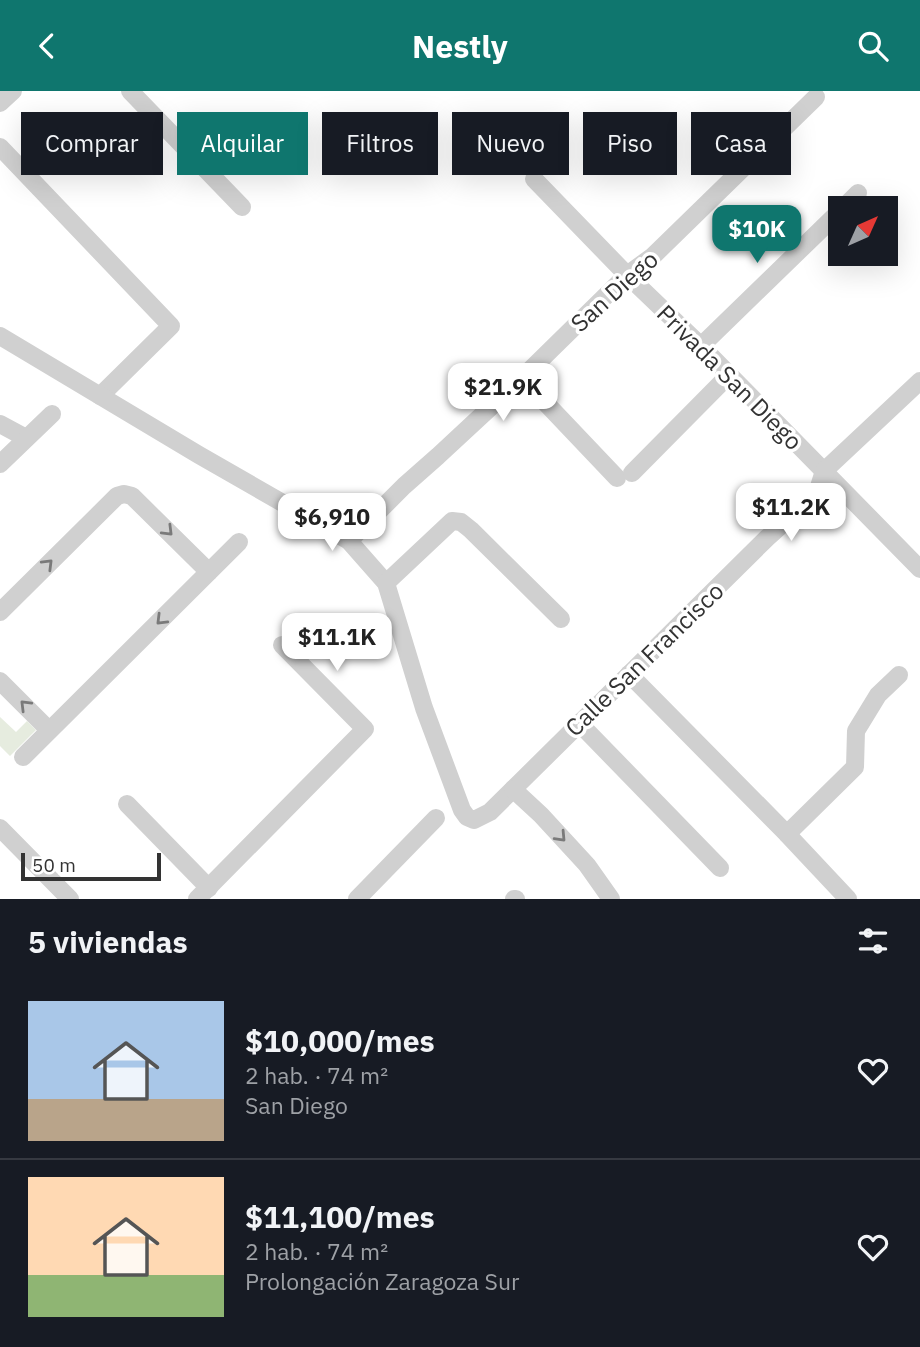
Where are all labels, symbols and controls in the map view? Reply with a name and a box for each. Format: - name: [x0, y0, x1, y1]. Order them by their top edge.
- text: Nestly: [412, 25, 508, 67]
- icon: back: [28, 27, 66, 65]
- icon: search: [854, 27, 892, 65]
- chip: Comprar: [21, 112, 163, 175]
- chip: Alquilar: [177, 112, 308, 175]
- chip: Filtros: [322, 112, 438, 175]
- chip: Nuevo: [452, 112, 569, 175]
- chip: Piso: [583, 112, 677, 175]
- chip: Casa: [691, 112, 791, 175]
- north arrow: [828, 196, 898, 266]
- map controls: [828, 196, 898, 266]
- pin: $10K: [716, 205, 798, 265]
- text: $10K: [728, 213, 786, 243]
- street label: San Diego: [563, 243, 665, 339]
- street label: Privada San Diego: [650, 297, 810, 457]
- pin: $21.9K: [446, 363, 560, 423]
- text: $21.9K: [464, 371, 542, 401]
- pin: $11.2K: [734, 483, 848, 543]
- text: $11.2K: [752, 491, 830, 521]
- pin: $6,910: [275, 493, 389, 553]
- text: $6,910: [294, 501, 370, 531]
- one-way arrow: [160, 522, 173, 535]
- one-way arrow: [40, 560, 53, 573]
- street label: Calle San Francisco: [558, 575, 730, 743]
- one-way arrow: [156, 611, 169, 624]
- pin: $11.1K: [280, 613, 394, 673]
- text: $11.1K: [298, 621, 376, 651]
- one-way arrow: [20, 700, 33, 713]
- one-way arrow: [553, 829, 566, 842]
- scale bar: [21, 850, 161, 882]
- text: 50 m: [32, 853, 76, 877]
- text: 5 viviendas: [28, 922, 188, 961]
- icon: filters: [854, 922, 892, 960]
- text: $10,000/mes: [245, 1021, 435, 1060]
- icon: home: [84, 1029, 168, 1113]
- icon: heart: [854, 1052, 892, 1090]
- text: 2 hab. · 74 m²: [245, 1060, 388, 1090]
- text: San Diego: [245, 1090, 348, 1120]
- text: $11,100/mes: [245, 1197, 435, 1236]
- icon: home: [84, 1205, 168, 1289]
- icon: heart: [854, 1228, 892, 1266]
- text: 2 hab. · 74 m²: [245, 1236, 388, 1266]
- text: Prolongación Zaragoza Sur: [245, 1266, 519, 1296]

